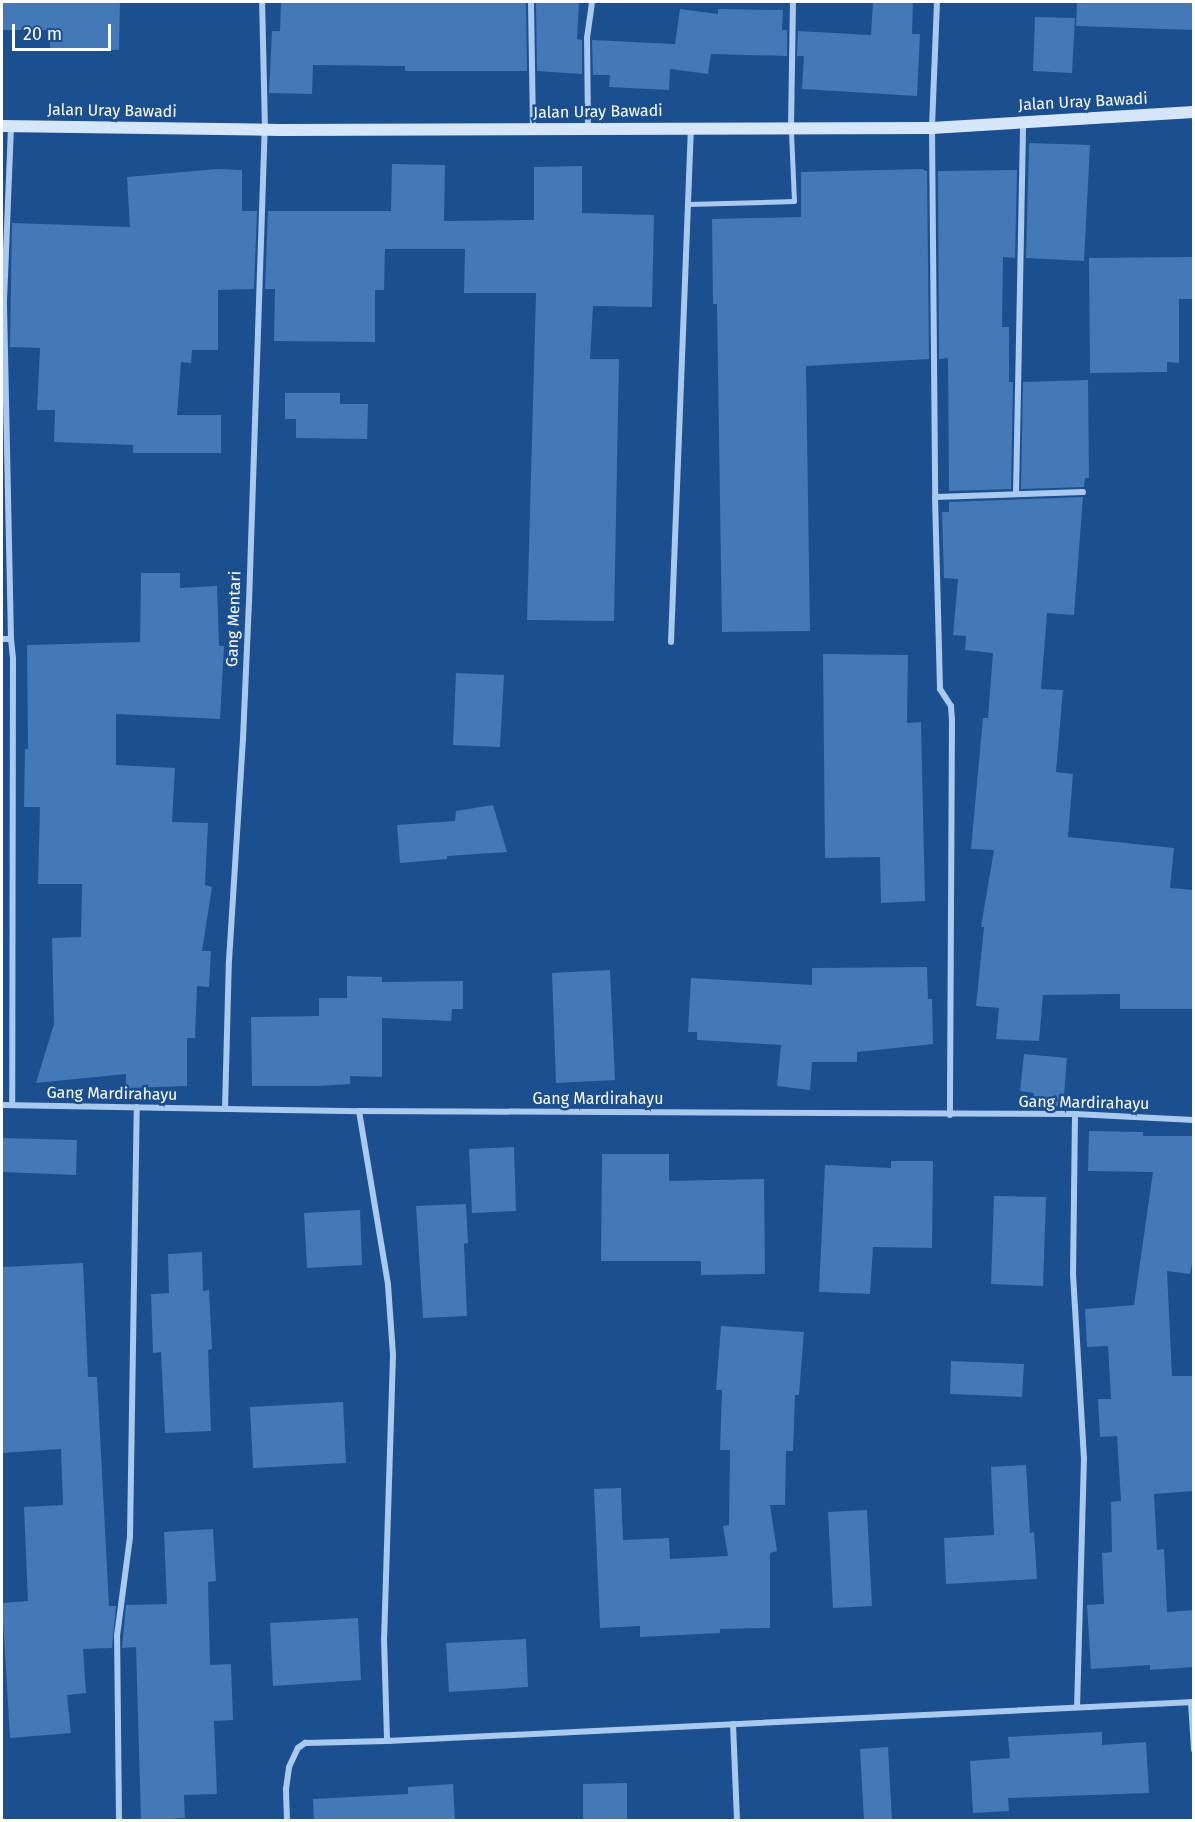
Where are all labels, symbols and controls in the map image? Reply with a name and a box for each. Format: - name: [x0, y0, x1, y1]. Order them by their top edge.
- scale bar: [15, 12, 114, 50]
- text: 20 m: [23, 23, 62, 45]
- street label: Jalan Uray Bawadi: [1018, 89, 1148, 115]
- street label: Jalan Uray Bawadi: [47, 100, 177, 122]
- street label: Jalan Uray Bawadi: [533, 101, 663, 123]
- street label: Gang Mentari: [223, 571, 245, 667]
- street label: Gang Mardirahayu: [46, 1083, 178, 1105]
- street label: Gang Mardirahayu: [532, 1089, 664, 1109]
- street label: Gang Mardirahayu: [1018, 1092, 1150, 1114]

